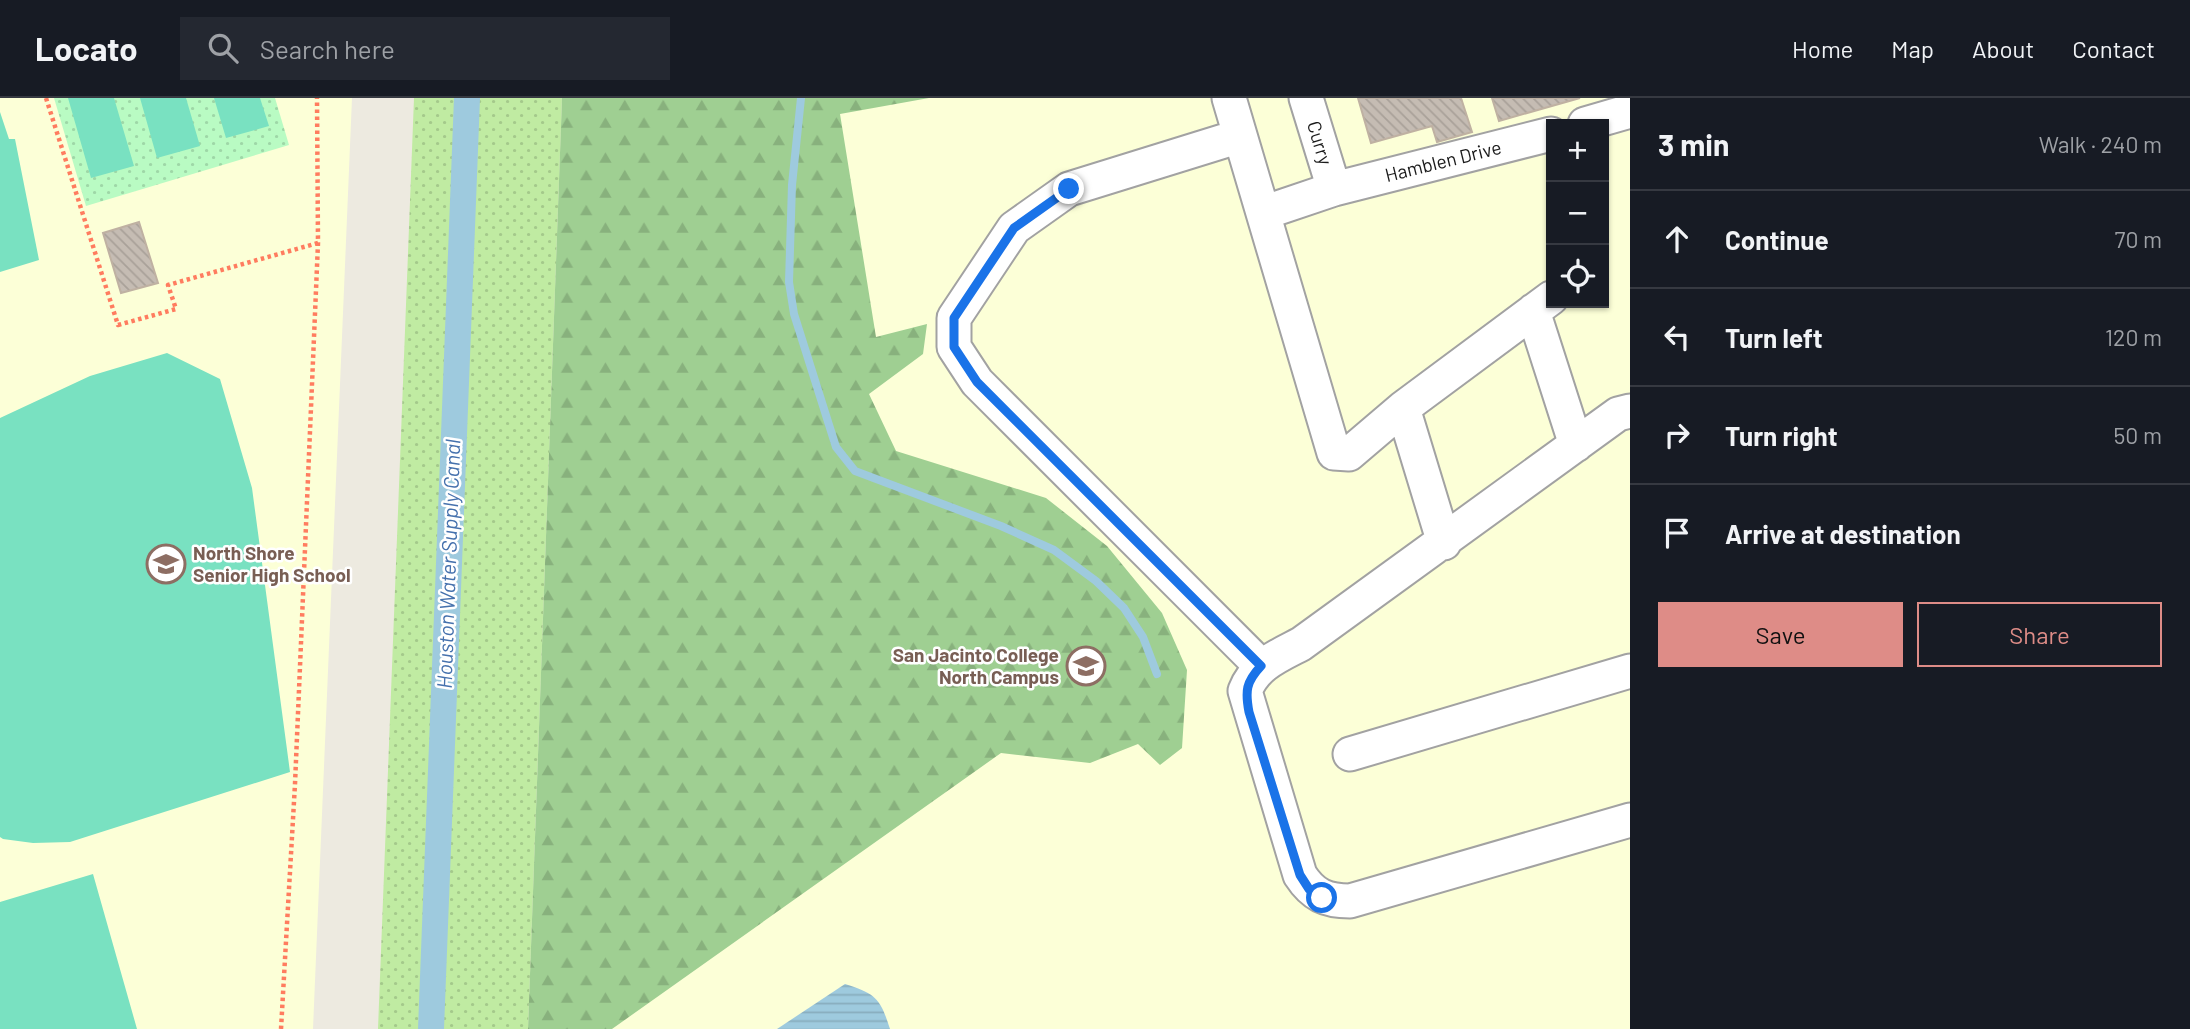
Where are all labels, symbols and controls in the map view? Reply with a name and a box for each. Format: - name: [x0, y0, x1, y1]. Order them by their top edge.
- search box: [180, 17, 670, 80]
- text: Locato: [35, 28, 138, 68]
- icon: search: [204, 29, 242, 67]
- text: Search here: [260, 33, 395, 64]
- text: Home: [1792, 34, 1853, 63]
- text: Map: [1891, 34, 1934, 63]
- text: About: [1972, 34, 2034, 63]
- text: Contact: [2072, 34, 2155, 63]
- street label: Curry: [1303, 118, 1338, 168]
- map controls: [1546, 119, 1609, 308]
- button: +: [1546, 119, 1609, 182]
- text: 3 min: [1658, 126, 1729, 162]
- text: Walk · 240 m: [2039, 130, 2162, 158]
- street label: Hamblen Drive: [1382, 135, 1503, 186]
- route end: [1053, 173, 1084, 204]
- button: −: [1546, 182, 1609, 245]
- icon: ahead: [1658, 220, 1696, 258]
- text: Continue: [1725, 224, 1829, 255]
- text: 70 m: [2115, 225, 2162, 253]
- button: locate: [1546, 245, 1609, 308]
- icon: left: [1658, 318, 1696, 356]
- text: Turn left: [1725, 322, 1823, 353]
- text: 120 m: [2105, 323, 2162, 351]
- icon: right: [1658, 416, 1696, 454]
- text: Turn right: [1725, 420, 1838, 451]
- text: 50 m: [2114, 421, 2162, 449]
- water label: Houston Water Supply Canal: [431, 439, 464, 689]
- icon: arrive: [1658, 514, 1696, 552]
- text: Arrive at destination: [1725, 518, 1961, 549]
- place label: North Shore Senior High School: [193, 541, 351, 586]
- school or university icon: North Shore Senior High School: [145, 543, 187, 585]
- button: Save: [1658, 602, 1903, 667]
- button: Share: [1917, 602, 2162, 667]
- place label: San Jacinto College North Campus: [893, 643, 1059, 688]
- school or university icon: San Jacinto College North Campus: [1065, 645, 1107, 687]
- route start: [1306, 882, 1337, 913]

